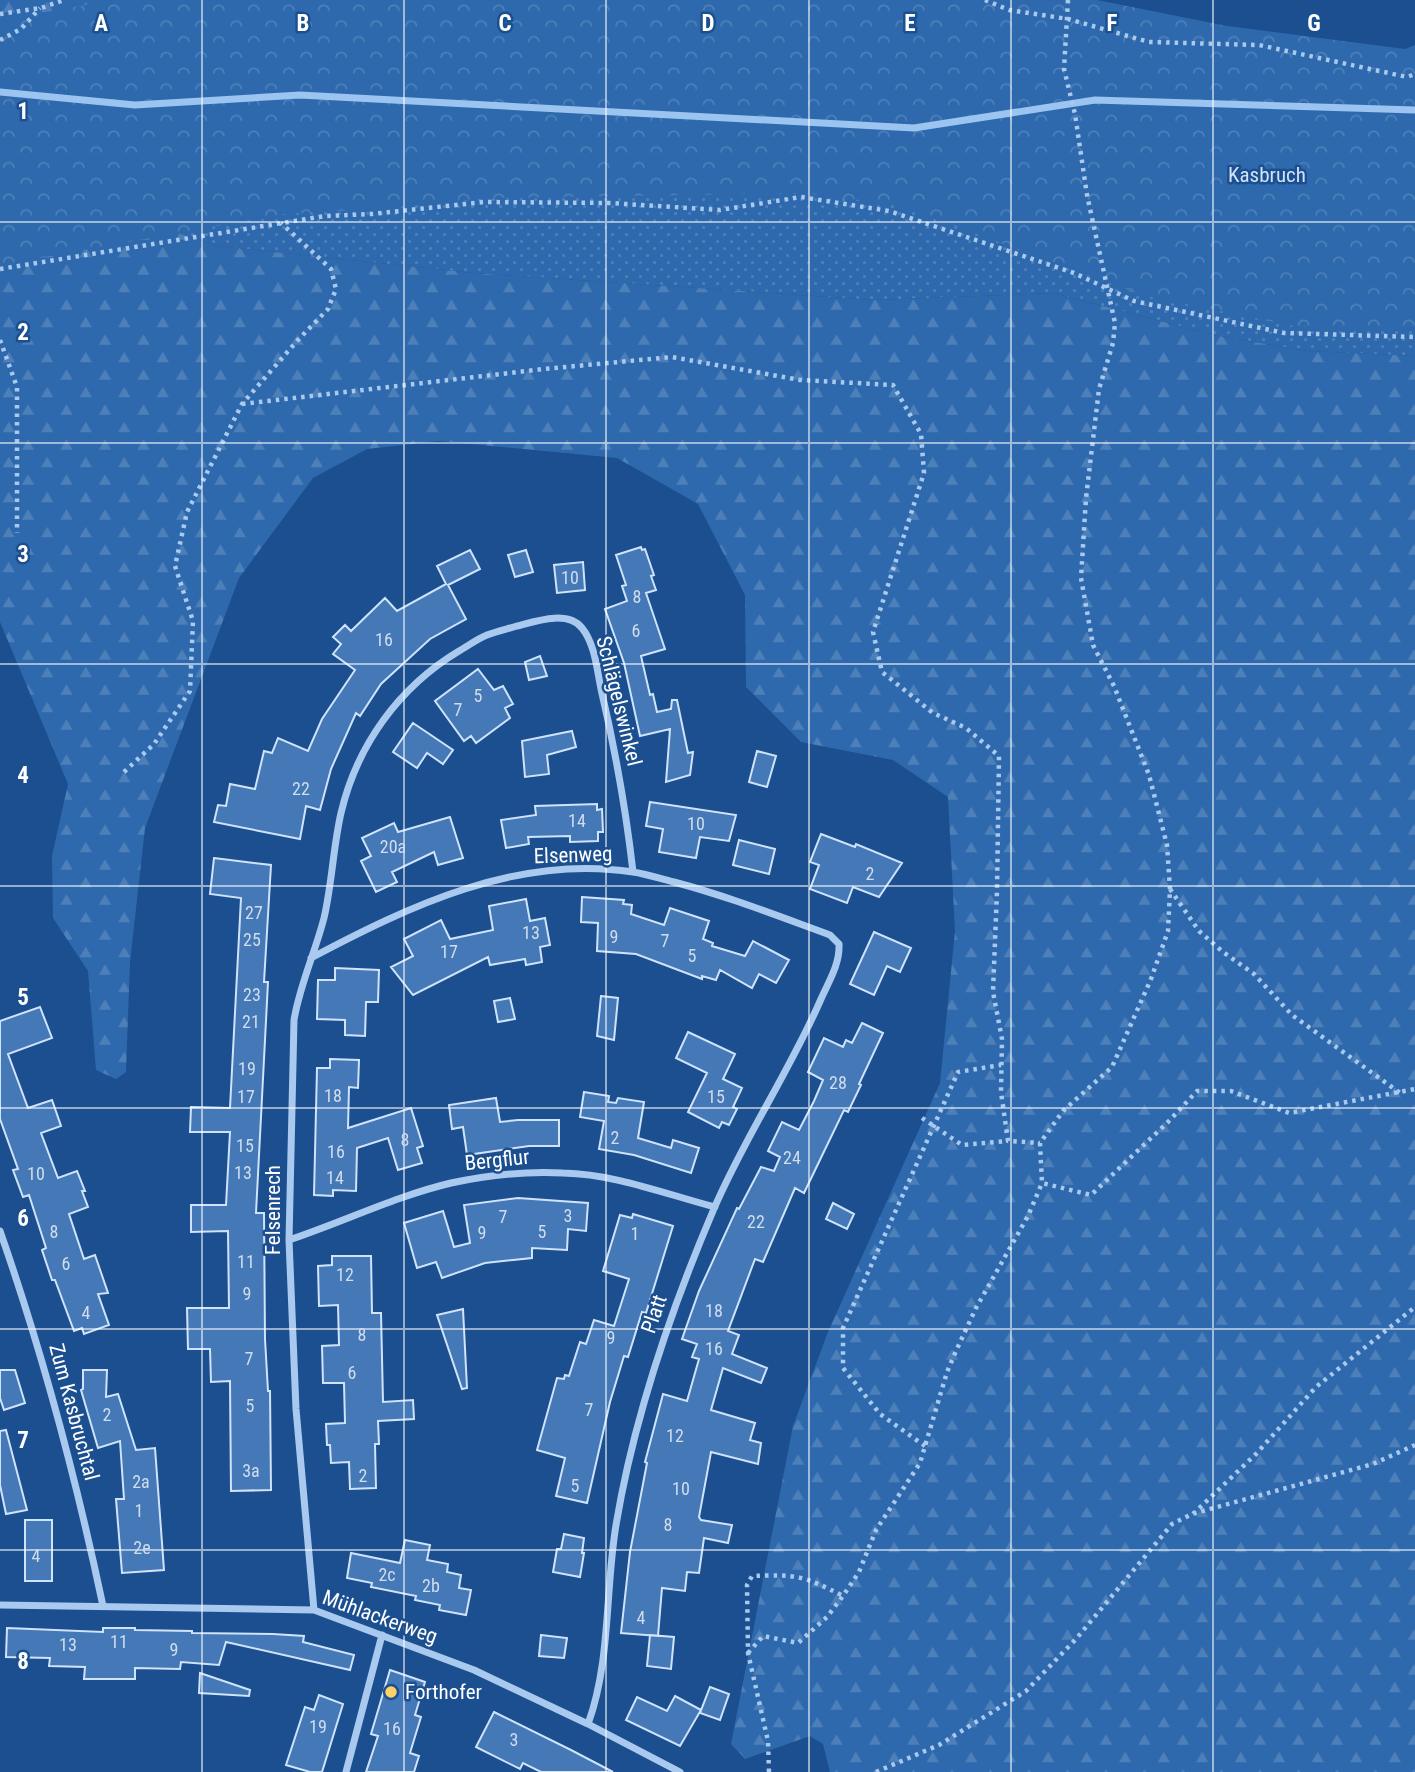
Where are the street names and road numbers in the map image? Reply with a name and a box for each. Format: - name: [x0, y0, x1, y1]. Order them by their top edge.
- street label: Schlägelswinkel: [591, 634, 647, 768]
- street label: Elsenweg: [533, 842, 613, 868]
- street label: Bergflur: [463, 1145, 531, 1175]
- street label: Felsenrech: [261, 1165, 285, 1255]
- street label: Platt: [636, 1292, 672, 1336]
- street label: Zum Kasbruchtal: [44, 1341, 104, 1483]
- street label: Mühlackerweg: [319, 1585, 441, 1649]

